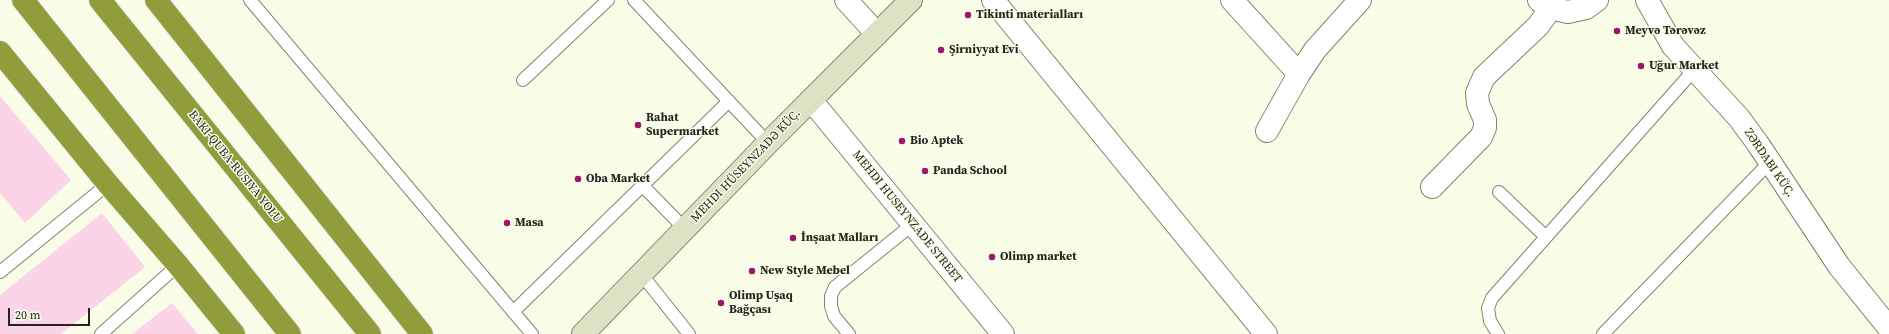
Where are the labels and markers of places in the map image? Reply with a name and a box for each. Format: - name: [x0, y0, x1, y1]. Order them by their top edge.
- place label: Tikinti materialları: [976, 8, 1083, 22]
- marker: Tikinti materialları: [963, 10, 973, 20]
- place label: Meyvə Tərəvəz: [1625, 24, 1705, 38]
- marker: Meyvə Tərəvəz: [1612, 26, 1622, 36]
- place label: Şirniyyat Evi: [949, 43, 1018, 57]
- marker: Şirniyyat Evi: [936, 45, 946, 55]
- place label: Uğur Market: [1649, 59, 1719, 73]
- marker: Uğur Market: [1636, 61, 1646, 71]
- place label: Rahat Supermarket: [646, 111, 719, 139]
- marker: Rahat Supermarket: [633, 120, 643, 130]
- place label: Bio Aptek: [910, 134, 963, 148]
- marker: Bio Aptek: [897, 136, 907, 146]
- place label: Panda School: [933, 164, 1007, 178]
- marker: Panda School: [920, 166, 930, 176]
- place label: Oba Market: [586, 172, 650, 186]
- marker: Oba Market: [573, 174, 583, 184]
- place label: Masa: [515, 216, 544, 230]
- marker: Masa: [502, 218, 512, 228]
- place label: İnşaat Malları: [801, 231, 878, 245]
- marker: İnşaat Malları: [788, 233, 798, 243]
- place label: Olimp market: [1000, 250, 1077, 264]
- marker: Olimp market: [987, 252, 997, 262]
- place label: New Style Mebel: [760, 264, 850, 278]
- marker: New Style Mebel: [747, 266, 757, 276]
- place label: Olimp Uşaq Bağçası: [729, 289, 793, 317]
- marker: Olimp Uşaq Bağçası: [716, 298, 726, 308]

